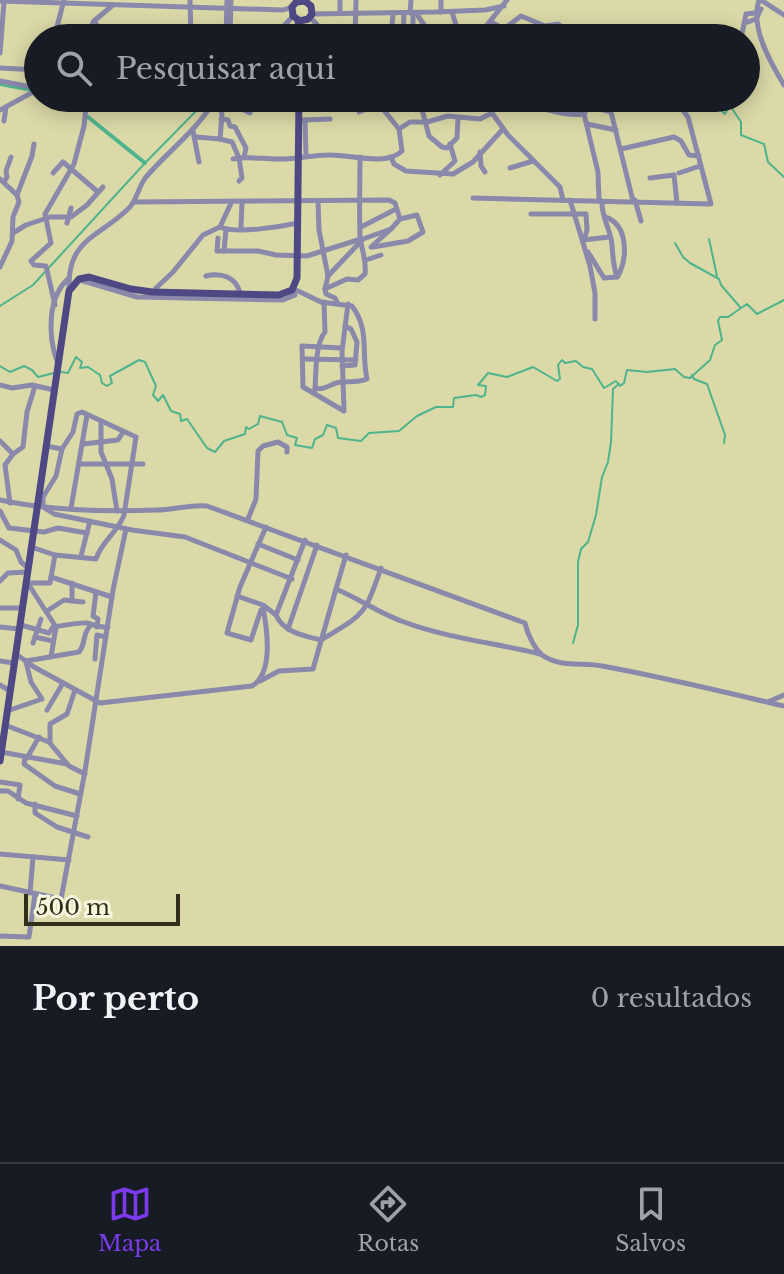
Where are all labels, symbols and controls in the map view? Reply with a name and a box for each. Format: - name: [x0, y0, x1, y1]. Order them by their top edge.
- search box: [24, 24, 760, 112]
- icon: search: [52, 46, 96, 90]
- text: Pesquisar aqui: [116, 50, 335, 87]
- scale bar: [24, 890, 180, 926]
- text: 500 m: [36, 894, 110, 921]
- text: Por perto: [32, 977, 199, 1019]
- text: 0 resultados: [591, 982, 752, 1014]
- tab: Mapa: [98, 1182, 161, 1257]
- tab: Rotas: [357, 1182, 419, 1257]
- tab: Salvos: [615, 1182, 686, 1257]

